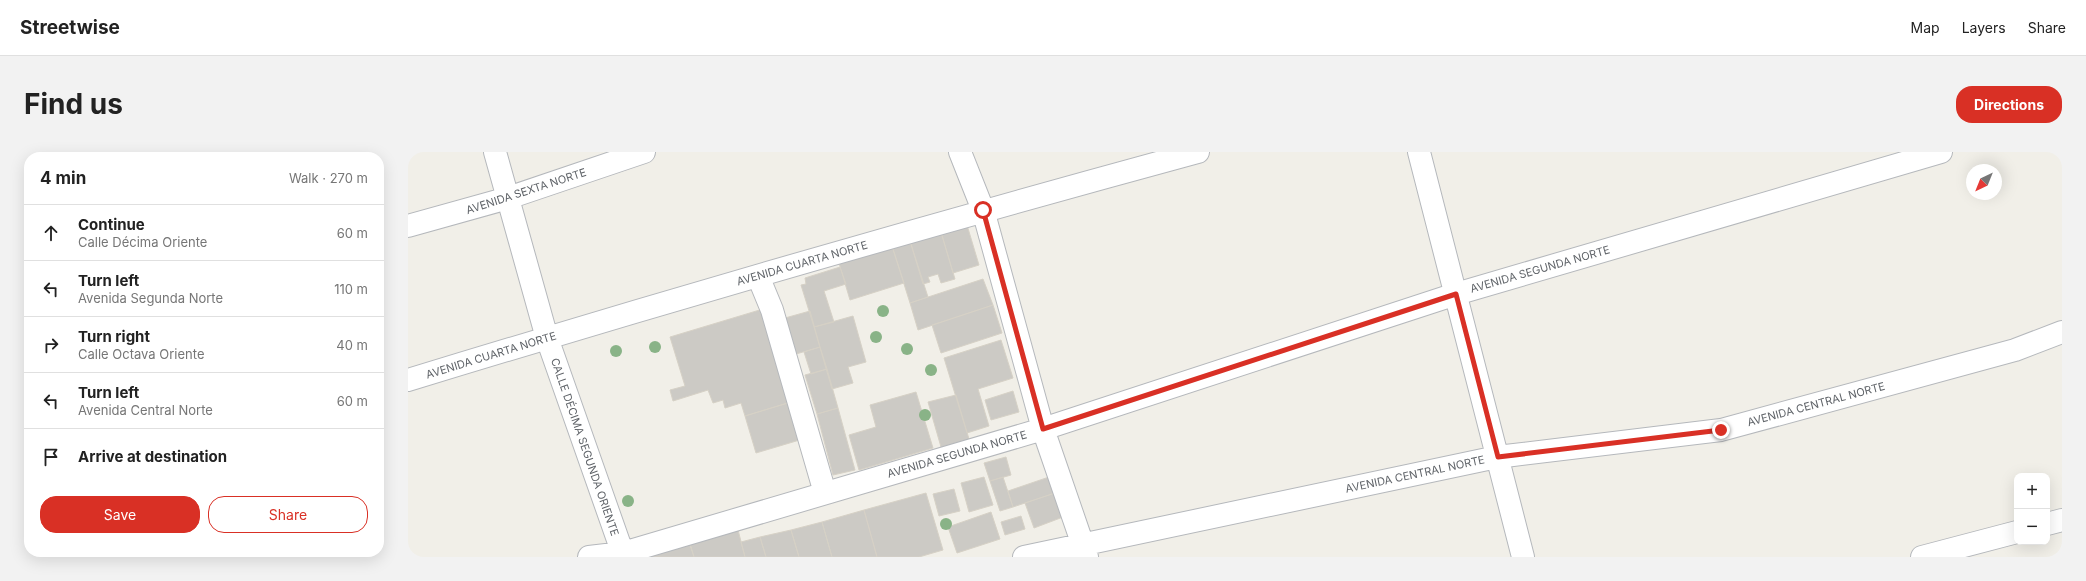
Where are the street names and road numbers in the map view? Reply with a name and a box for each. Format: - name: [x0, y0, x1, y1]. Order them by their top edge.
- street label: AVENIDA SEXTA NORTE: [464, 165, 588, 217]
- street label: AVENIDA CUARTA NORTE: [735, 238, 869, 288]
- street label: AVENIDA SEGUNDA NORTE: [1469, 242, 1611, 296]
- street label: AVENIDA CUARTA NORTE: [424, 328, 558, 382]
- street label: CALLE DÉCIMA SEGUNDA ORIENTE: [548, 356, 622, 538]
- street label: AVENIDA CENTRAL NORTE: [1746, 379, 1886, 429]
- street label: AVENIDA SEGUNDA NORTE: [886, 427, 1028, 481]
- street label: AVENIDA CENTRAL NORTE: [1344, 452, 1486, 496]

